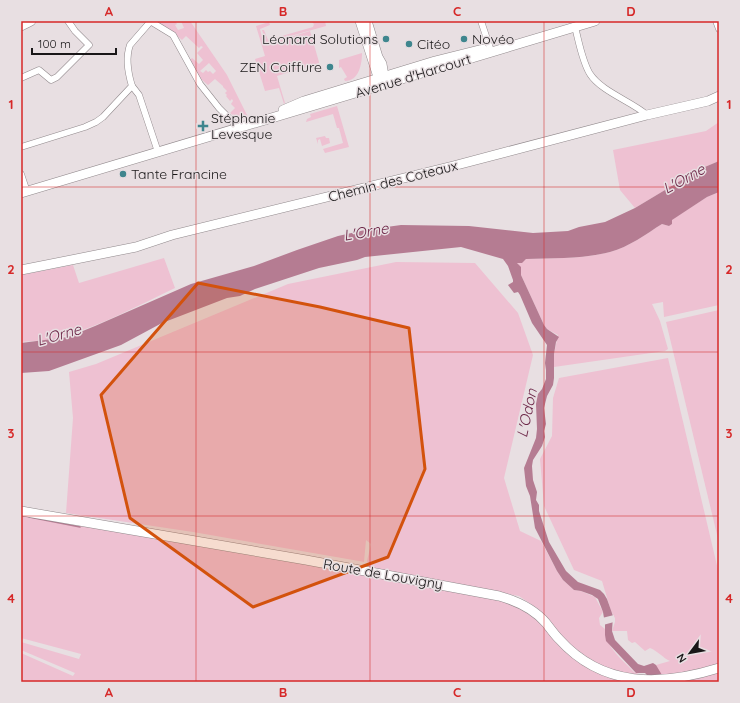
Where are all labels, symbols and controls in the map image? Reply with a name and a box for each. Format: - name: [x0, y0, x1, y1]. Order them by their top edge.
- text: A: [105, 3, 114, 19]
- text: B: [279, 3, 287, 19]
- text: C: [453, 3, 461, 19]
- text: D: [626, 3, 636, 19]
- scale bar: [32, 30, 116, 56]
- place label: Léonard Solutions: [262, 30, 378, 48]
- place label: Novéo: [472, 30, 514, 48]
- marker: Léonard Solutions: [381, 34, 391, 44]
- marker: Novéo: [459, 34, 469, 44]
- place label: Citéo: [417, 35, 450, 53]
- text: 100 m: [38, 36, 71, 51]
- marker: Citéo: [404, 39, 414, 49]
- street label: Avenue d'Harcourt: [353, 50, 473, 102]
- place label: ZEN Coiffure: [239, 58, 322, 76]
- marker: ZEN Coiffure: [325, 62, 335, 72]
- text: 1: [8, 96, 14, 112]
- text: 1: [726, 96, 732, 112]
- place label: Stéphanie Levesque: [211, 109, 275, 143]
- marker: Stéphanie Levesque: [198, 121, 208, 131]
- street label: Chemin des Coteaux: [326, 156, 460, 206]
- water label: L'Orne: [659, 159, 709, 198]
- place label: Tante Francine: [131, 165, 227, 183]
- marker: Tante Francine: [118, 169, 128, 179]
- water label: L'Orne: [342, 218, 390, 245]
- text: 2: [7, 261, 15, 277]
- text: 2: [725, 261, 733, 277]
- water label: L'Orne: [34, 319, 84, 350]
- water label: L'Odon: [512, 386, 541, 439]
- text: 3: [8, 425, 15, 441]
- text: 3: [726, 425, 733, 441]
- street label: Route de Louvigny: [322, 555, 444, 593]
- text: 4: [7, 590, 15, 606]
- text: 4: [725, 590, 733, 606]
- north arrow: [670, 633, 710, 673]
- text: N: [673, 651, 690, 665]
- text: A: [105, 684, 114, 700]
- text: B: [279, 684, 287, 700]
- text: C: [453, 684, 461, 700]
- text: D: [626, 684, 636, 700]

